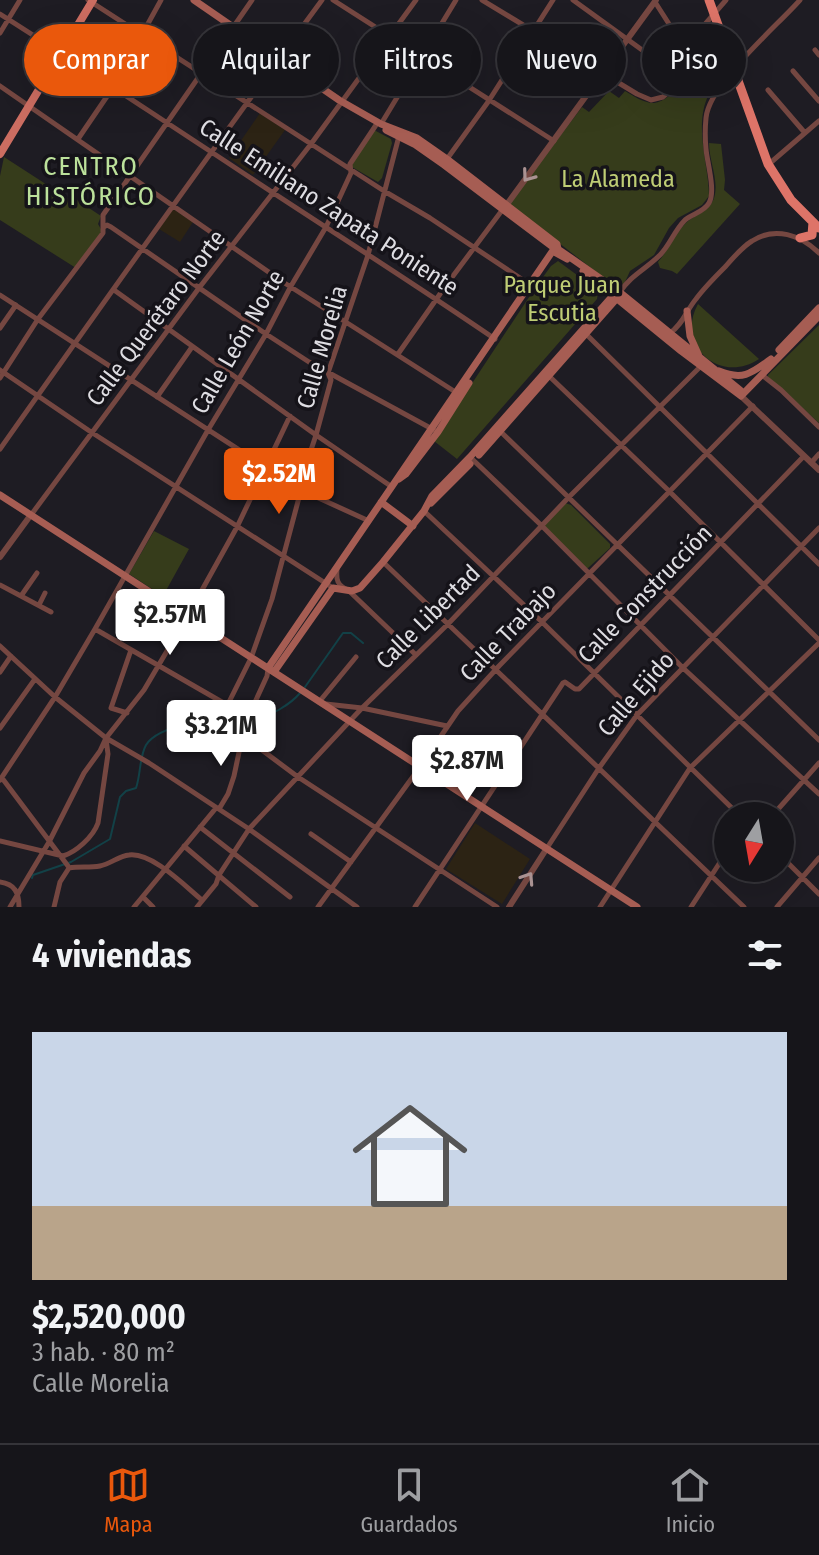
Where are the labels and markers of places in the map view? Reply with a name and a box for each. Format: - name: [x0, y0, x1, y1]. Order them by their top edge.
- pin: $2.52M: [214, 448, 344, 516]
- pin: $2.57M: [105, 589, 235, 657]
- pin: $3.21M: [156, 700, 286, 768]
- pin: $2.87M: [402, 735, 532, 803]

